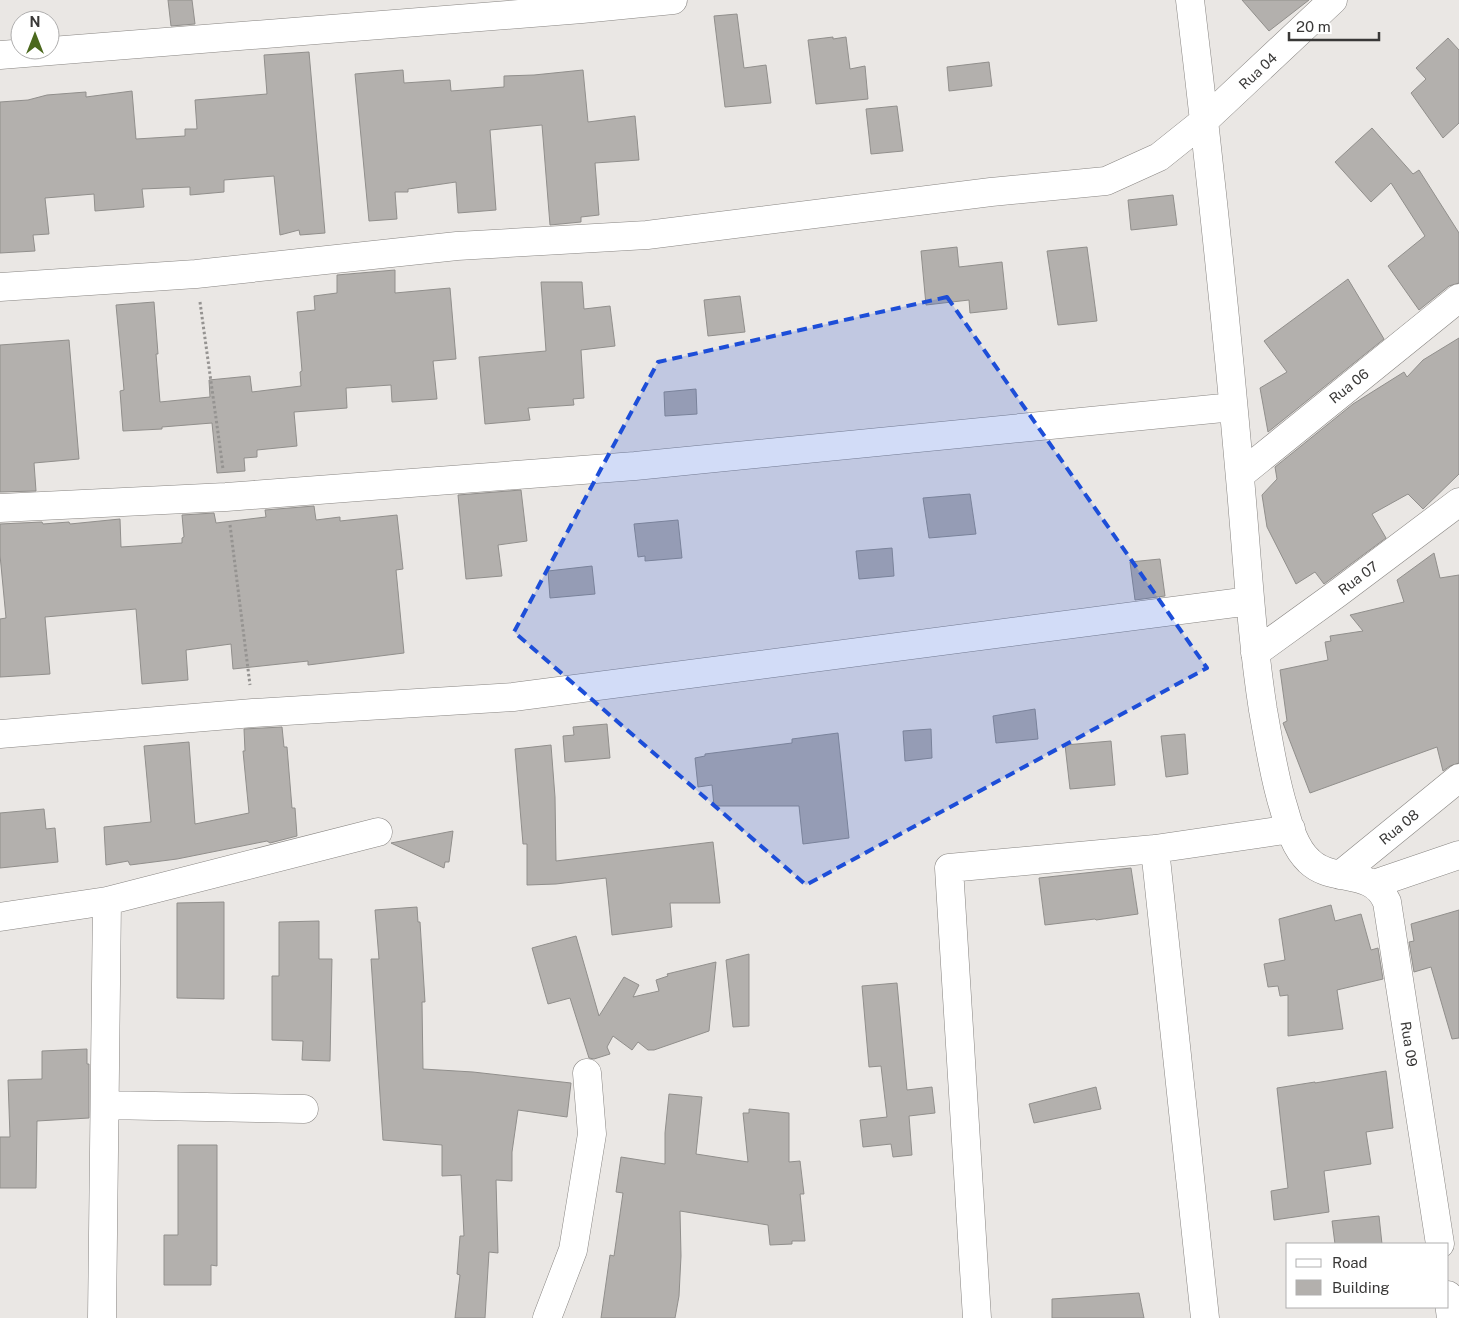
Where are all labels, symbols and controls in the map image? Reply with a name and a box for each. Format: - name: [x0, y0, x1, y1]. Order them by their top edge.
- north arrow: [10, 10, 60, 60]
- scale bar: [1289, 10, 1379, 42]
- text: N: [30, 14, 40, 30]
- text: 20 m: [1296, 18, 1331, 35]
- street label: Rua 04: [1236, 49, 1280, 93]
- street label: Rua 06: [1326, 365, 1372, 407]
- street label: Rua 07: [1335, 558, 1381, 598]
- street label: Rua 08: [1376, 806, 1422, 848]
- street label: Rua 09: [1398, 1020, 1421, 1068]
- legend: [1286, 1243, 1449, 1308]
- text: Road: [1332, 1254, 1368, 1271]
- text: Building: [1332, 1279, 1390, 1296]

